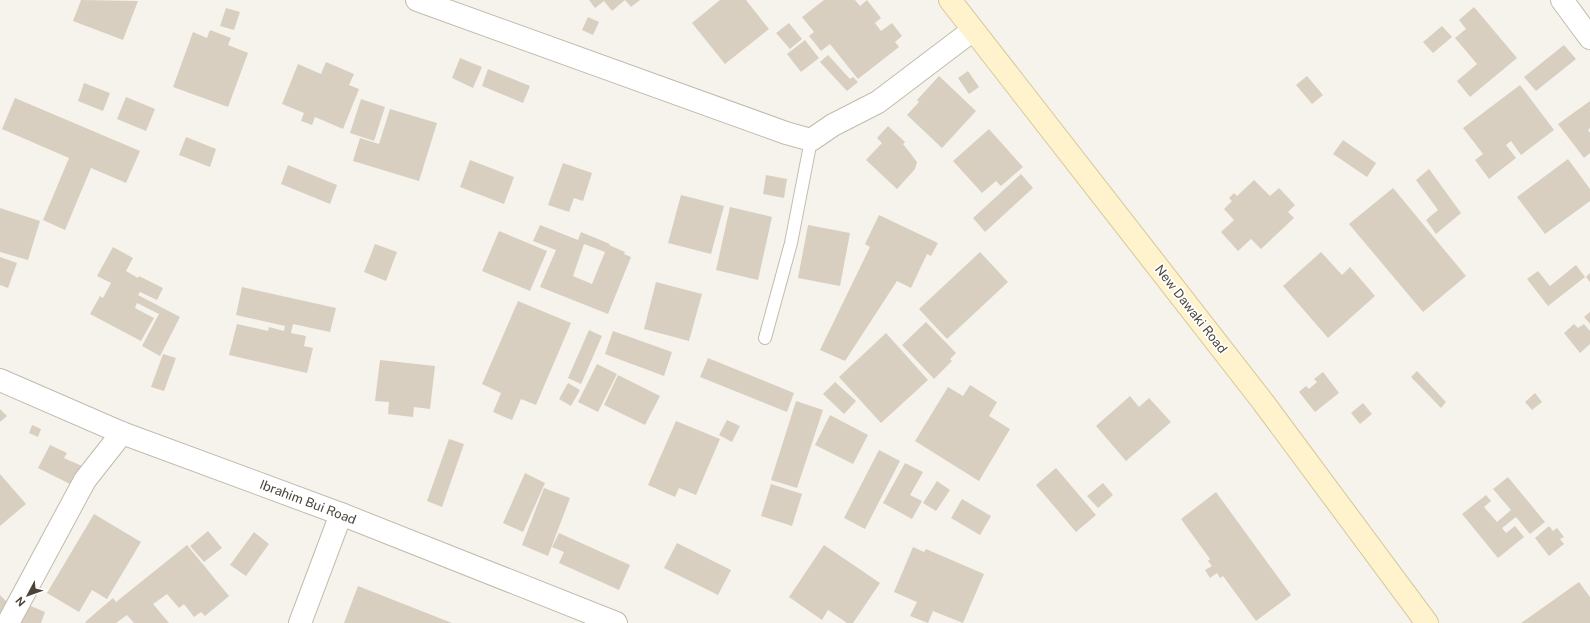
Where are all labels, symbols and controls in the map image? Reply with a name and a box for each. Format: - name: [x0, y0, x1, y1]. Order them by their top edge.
- street label: New Dawaki Road: [1152, 262, 1230, 356]
- street label: Ibrahim Bui Road: [258, 477, 358, 527]
- north arrow: [8, 575, 48, 615]
- text: N: [13, 594, 28, 609]

